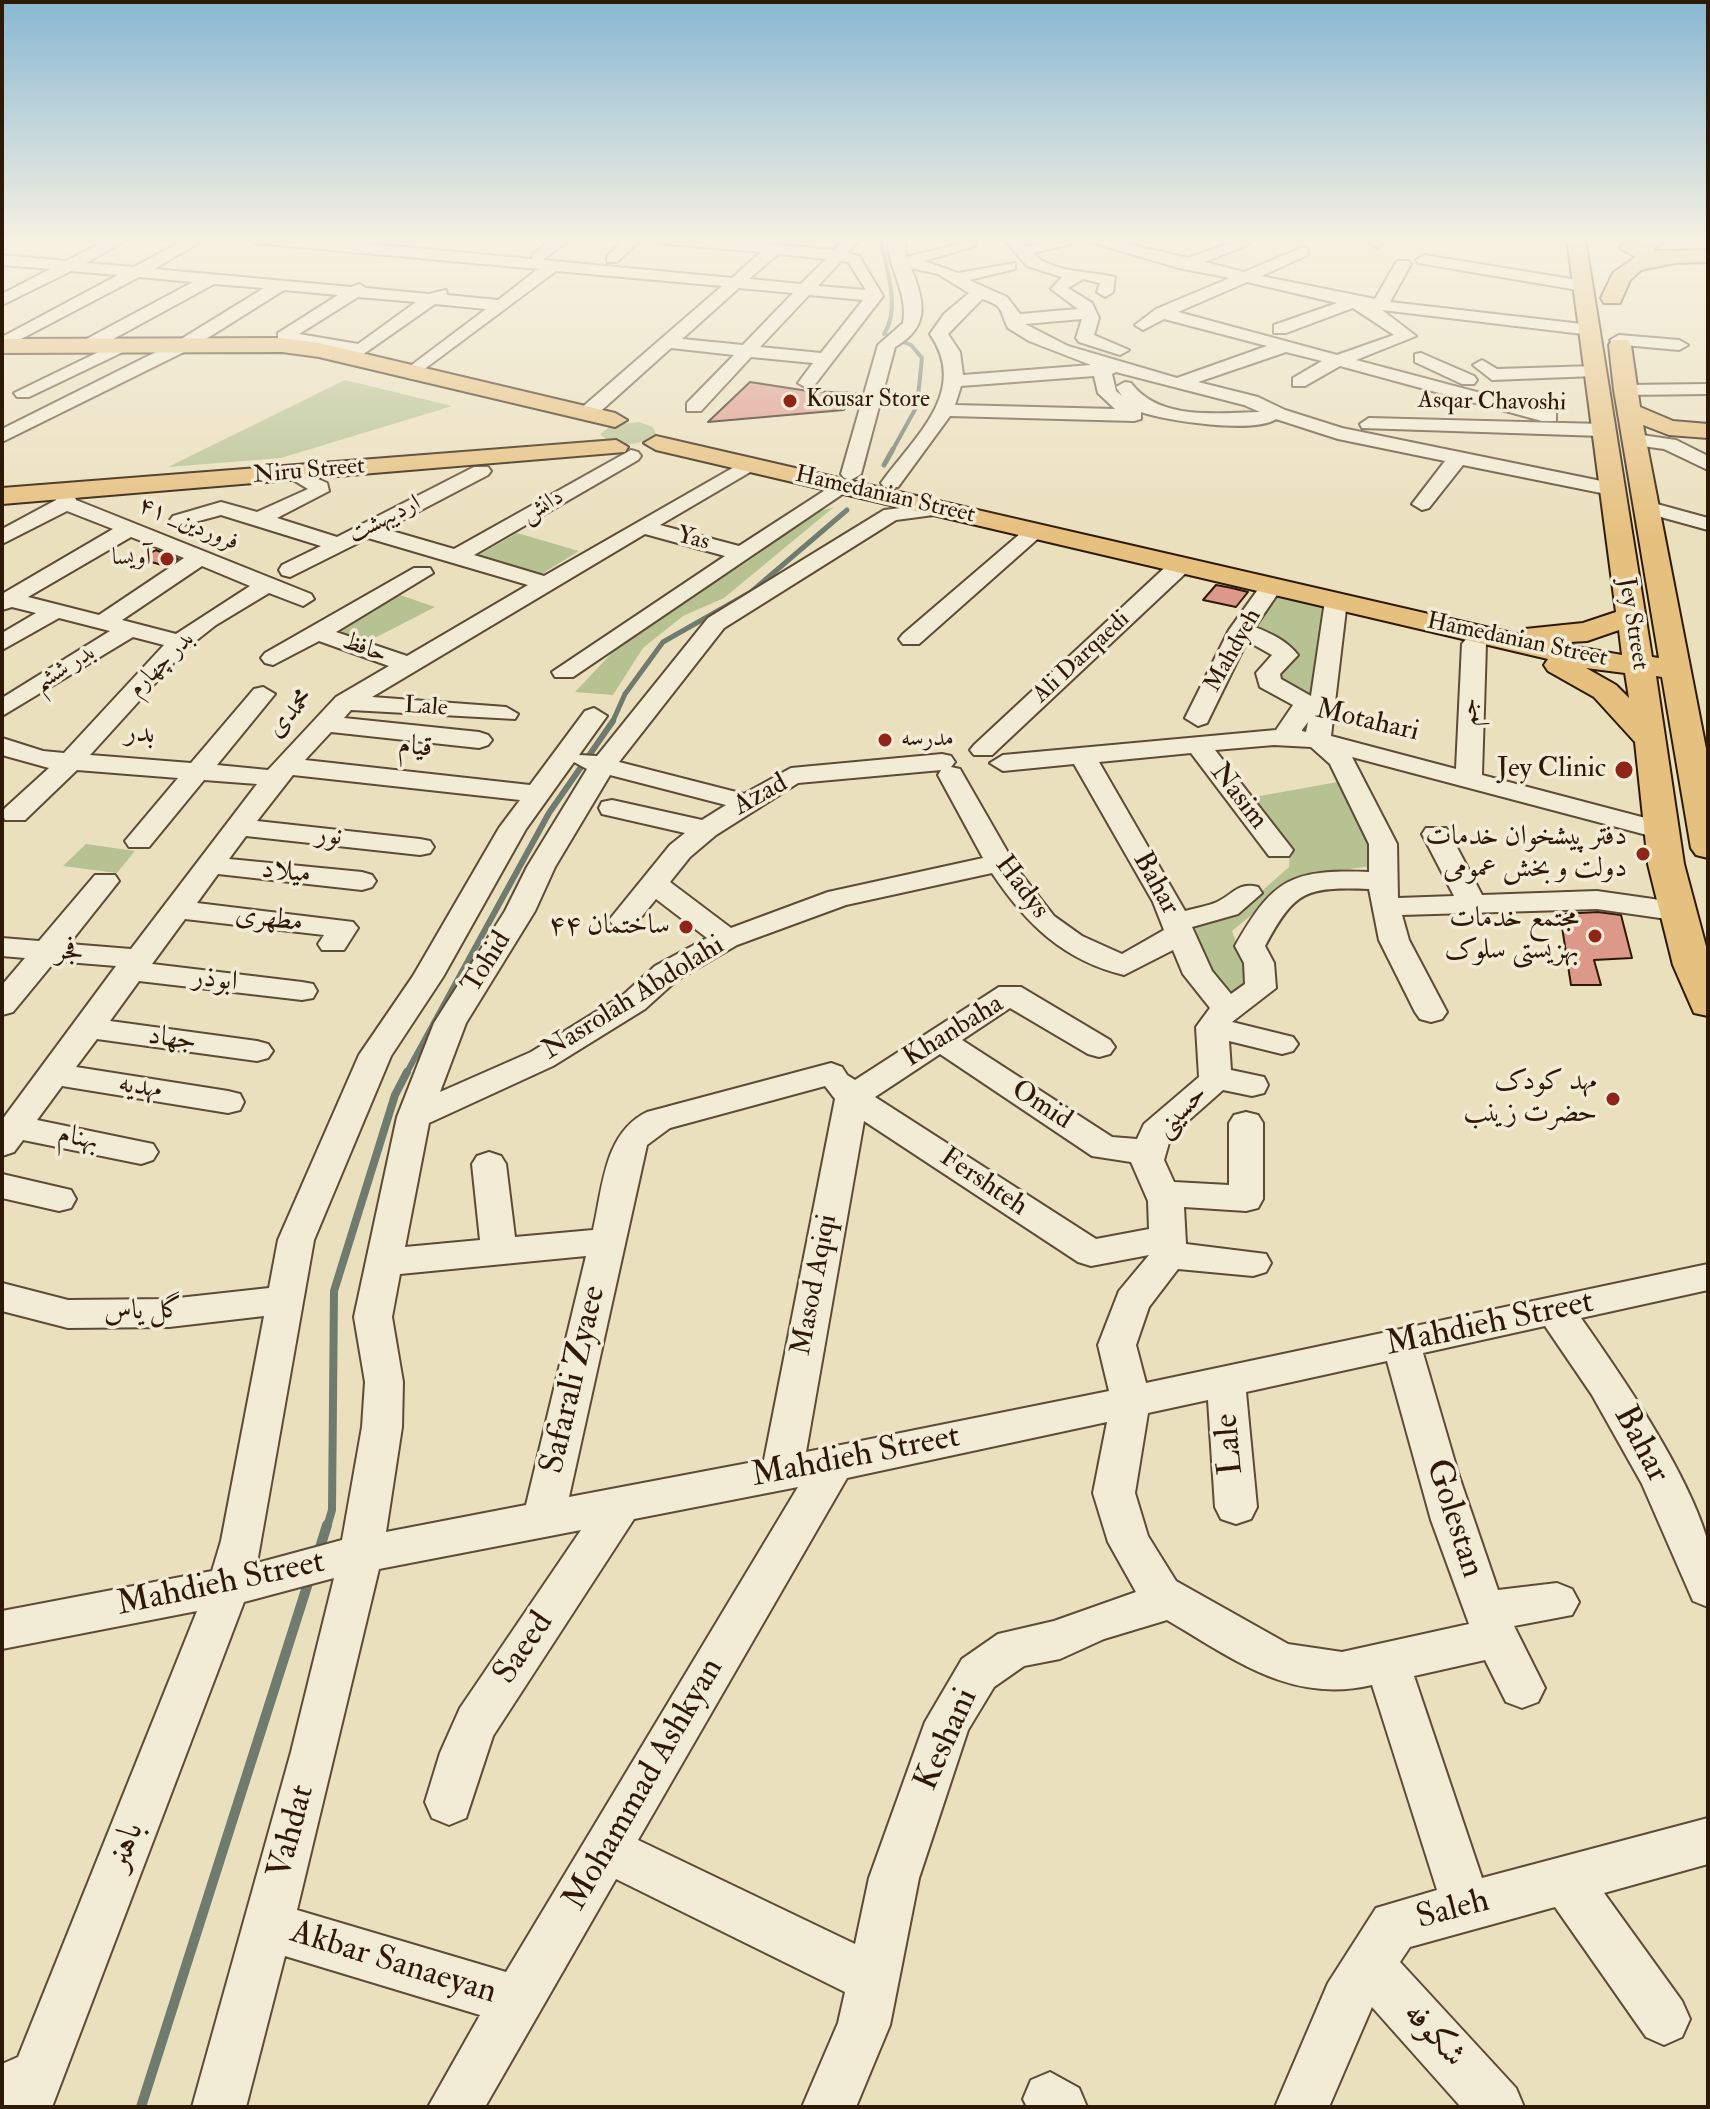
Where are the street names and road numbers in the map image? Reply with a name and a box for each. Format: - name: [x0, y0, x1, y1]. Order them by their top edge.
- street label: Asqar Chavoshi: [1418, 387, 1566, 419]
- street label: Niru Street: [252, 453, 366, 491]
- street label: Hamedanian Street: [792, 461, 978, 531]
- street label: دانش: [517, 483, 569, 531]
- street label: اردیبهشت: [344, 490, 426, 550]
- street label: ۴۱ _فروردین: [134, 492, 242, 558]
- street label: Yas: [674, 522, 712, 558]
- street label: Jey Street: [1611, 576, 1653, 672]
- street label: Mahdyeh: [1200, 605, 1268, 697]
- street label: Ali Darqaedi: [1028, 606, 1136, 710]
- street label: Hamedanian Street: [1424, 608, 1610, 674]
- street label: بدر چهارم: [123, 626, 201, 704]
- street label: حافظ: [338, 628, 390, 670]
- street label: بدر ششم: [29, 639, 101, 699]
- street label: محمدی: [260, 682, 322, 746]
- street label: Lale: [403, 692, 449, 724]
- street label: Motahari: [1312, 694, 1422, 750]
- street label: جم: [1456, 697, 1486, 727]
- street label: بدر: [124, 717, 156, 753]
- street label: قیام: [396, 730, 434, 766]
- street label: Nasim: [1202, 757, 1274, 837]
- street label: Azad: [728, 768, 794, 824]
- street label: نور: [314, 819, 344, 855]
- street label: Bahar: [1124, 847, 1186, 921]
- street label: Hadys: [986, 850, 1056, 926]
- street label: میلاد: [260, 854, 312, 892]
- street label: مطهری: [233, 899, 305, 941]
- street label: Tohid: [456, 926, 520, 1000]
- street label: Nasrolah Abdolahi: [537, 930, 731, 1068]
- street label: فجر: [55, 935, 85, 971]
- street label: ابوذر: [191, 962, 239, 1000]
- street label: Khanbaha: [898, 988, 1010, 1076]
- street label: جهاد: [146, 1020, 198, 1060]
- street label: مهدیه: [116, 1068, 164, 1108]
- street label: Omid: [1004, 1074, 1078, 1138]
- street label: حسینی: [1149, 1078, 1215, 1146]
- street label: بهنام: [55, 1119, 101, 1159]
- street label: Fershteh: [933, 1142, 1033, 1224]
- street label: Masod Aqiqi: [786, 1212, 846, 1358]
- street label: Safarali Zyaee: [534, 1282, 616, 1478]
- street label: Mahdieh Street: [1382, 1283, 1598, 1367]
- street label: گل یاس: [103, 1294, 183, 1330]
- street label: Bahar: [1603, 1400, 1677, 1490]
- street label: Lale: [1208, 1412, 1254, 1476]
- street label: Mahdieh Street: [748, 1418, 964, 1498]
- street label: Golestan: [1415, 1455, 1491, 1583]
- street label: Mahdieh Street: [113, 1543, 329, 1627]
- street label: Saeed: [486, 1605, 564, 1693]
- street label: Mohammad Ashkyan: [556, 1652, 734, 1918]
- street label: Keshani: [908, 1683, 988, 1797]
- street label: Vahdat: [261, 1781, 325, 1883]
- street label: باهنر: [99, 1817, 155, 1877]
- street label: Saleh: [1412, 1882, 1494, 1940]
- street label: Akbar Sanaeyan: [285, 1913, 501, 2015]
- street label: شکوفه: [1393, 1995, 1473, 2077]

